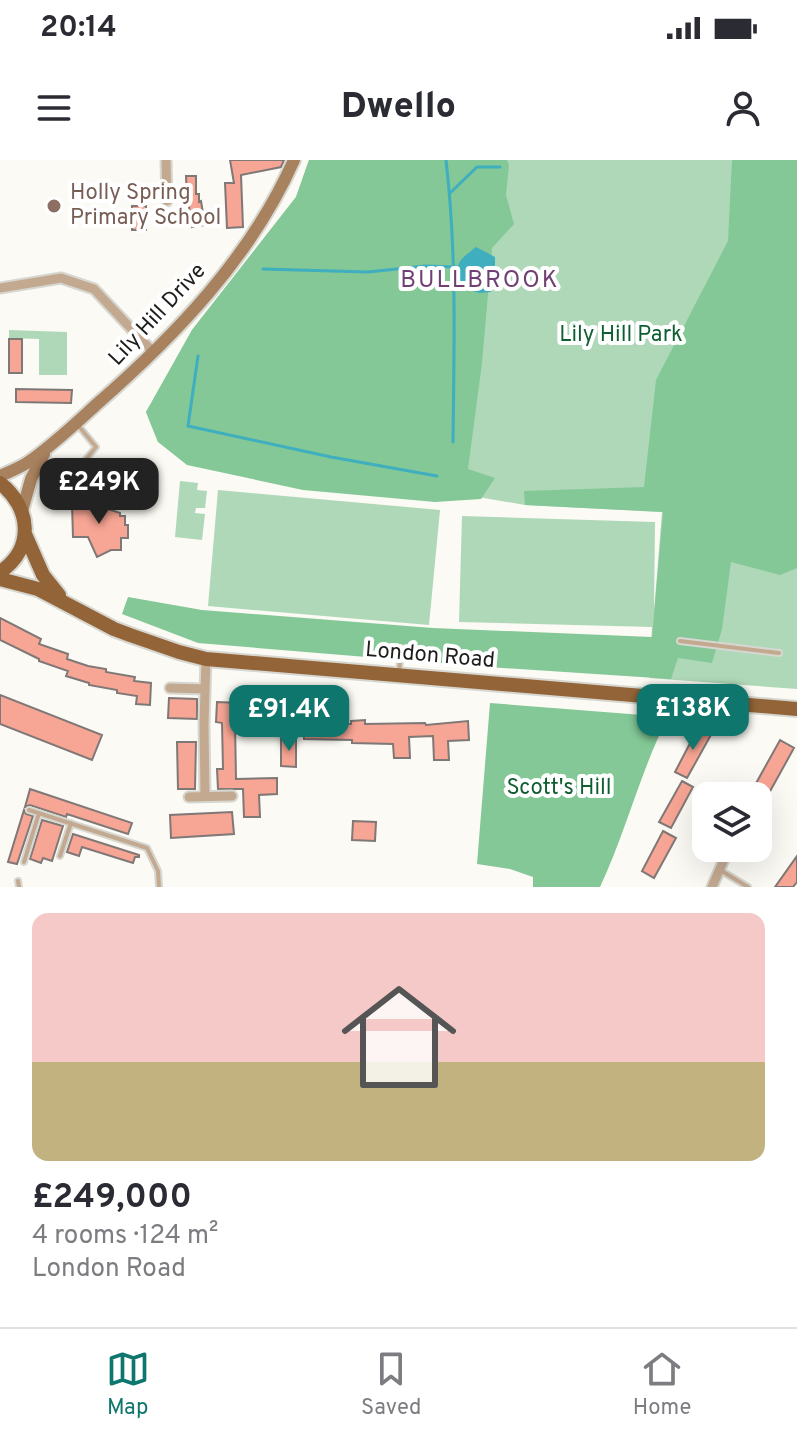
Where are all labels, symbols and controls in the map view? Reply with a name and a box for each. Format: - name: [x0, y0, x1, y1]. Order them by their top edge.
- text: 20:14: [40, 10, 117, 47]
- text: Dwello: [341, 85, 456, 131]
- icon: menu: [32, 86, 76, 130]
- icon: person: [721, 86, 765, 130]
- place label: Holly Spring Primary School: [70, 180, 221, 232]
- marker: Holly Spring Primary School: [45, 197, 63, 215]
- street label: Lily Hill Drive: [104, 258, 212, 372]
- district label: BULLBROOK: [400, 266, 560, 296]
- park label: Lily Hill Park: [559, 322, 683, 349]
- pin: £249K: [43, 458, 155, 526]
- text: £249K: [58, 467, 140, 500]
- street label: London Road: [364, 637, 496, 675]
- pin: £138K: [637, 684, 749, 752]
- pin: £91.4K: [224, 685, 354, 753]
- text: £138K: [655, 693, 731, 726]
- text: £91.4K: [247, 694, 331, 727]
- park label: Scott's Hill: [506, 775, 612, 802]
- map controls: [692, 782, 772, 862]
- button: layers: [692, 782, 772, 862]
- icon: home: [327, 965, 471, 1109]
- text: £249,000: [32, 1177, 192, 1220]
- text: 4 rooms · 124 m²: [32, 1220, 219, 1253]
- text: London Road: [32, 1253, 186, 1286]
- tab: Map: [106, 1347, 150, 1422]
- tab: Saved: [361, 1347, 422, 1422]
- tab: Home: [633, 1347, 691, 1422]

